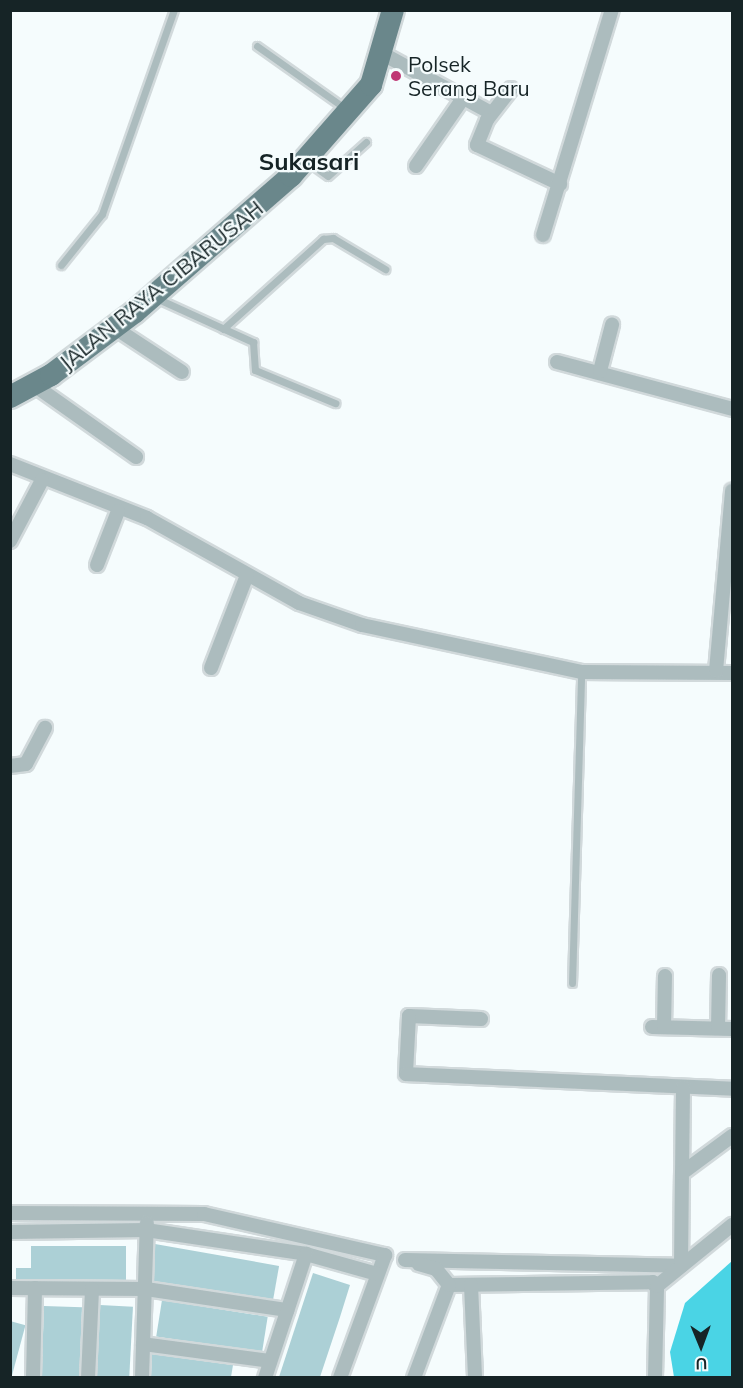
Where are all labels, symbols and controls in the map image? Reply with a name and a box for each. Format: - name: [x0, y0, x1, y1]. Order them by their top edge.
- place label: Polsek Serang Baru: [408, 51, 530, 101]
- marker: Polsek Serang Baru: [389, 69, 403, 83]
- district label: Sukasari: [259, 148, 359, 176]
- street label: JALAN RAYA CIBARUSAH: [54, 195, 268, 375]
- north arrow: [671, 1316, 731, 1376]
- text: U: [695, 1354, 707, 1374]

